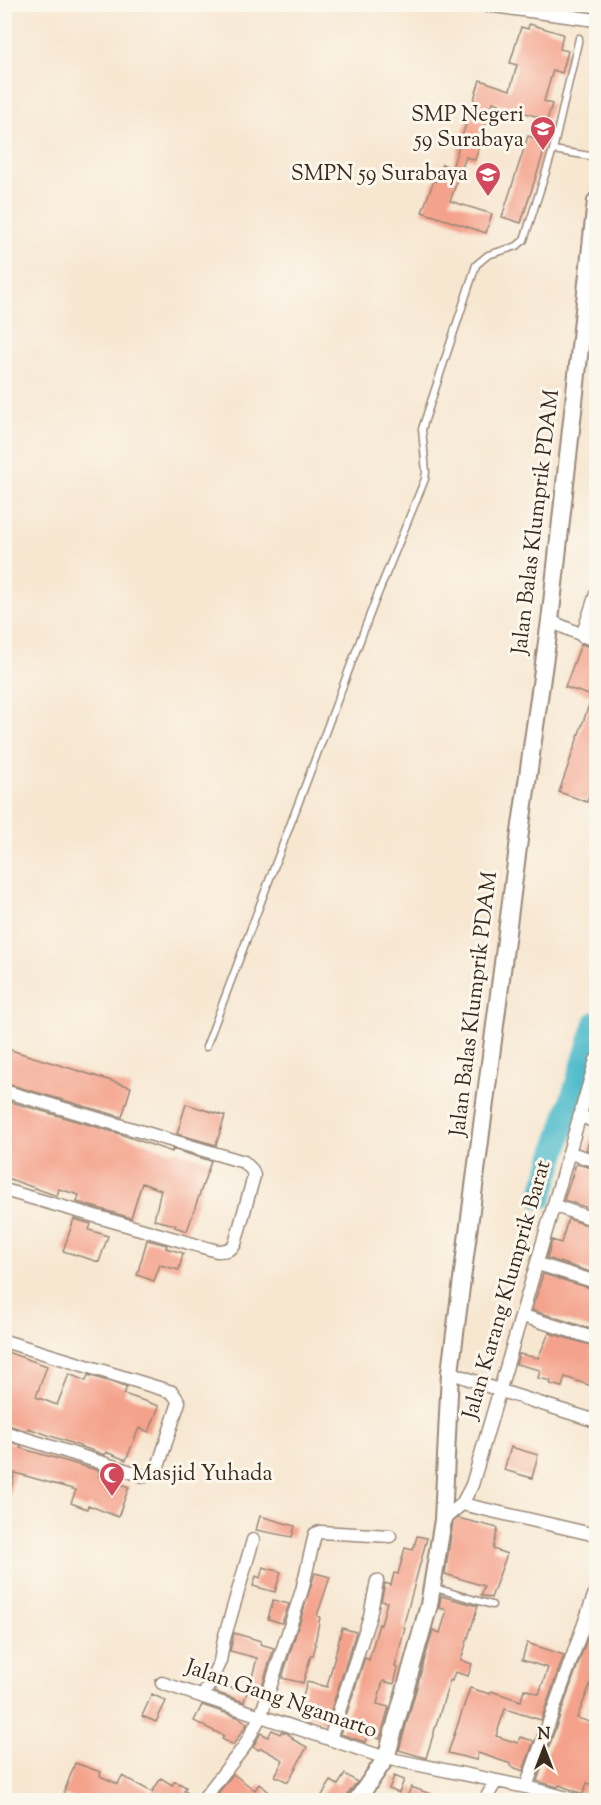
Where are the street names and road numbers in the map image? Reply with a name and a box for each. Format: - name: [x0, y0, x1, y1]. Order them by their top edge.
- street label: Jalan Balas Klumprik PDAM: [505, 388, 569, 657]
- street label: Jalan Balas Klumprik PDAM: [443, 870, 507, 1139]
- street label: Jalan Karang Klumprik Barat: [455, 1156, 560, 1424]
- street label: Jalan Gang Ngamarto: [180, 1652, 381, 1748]

